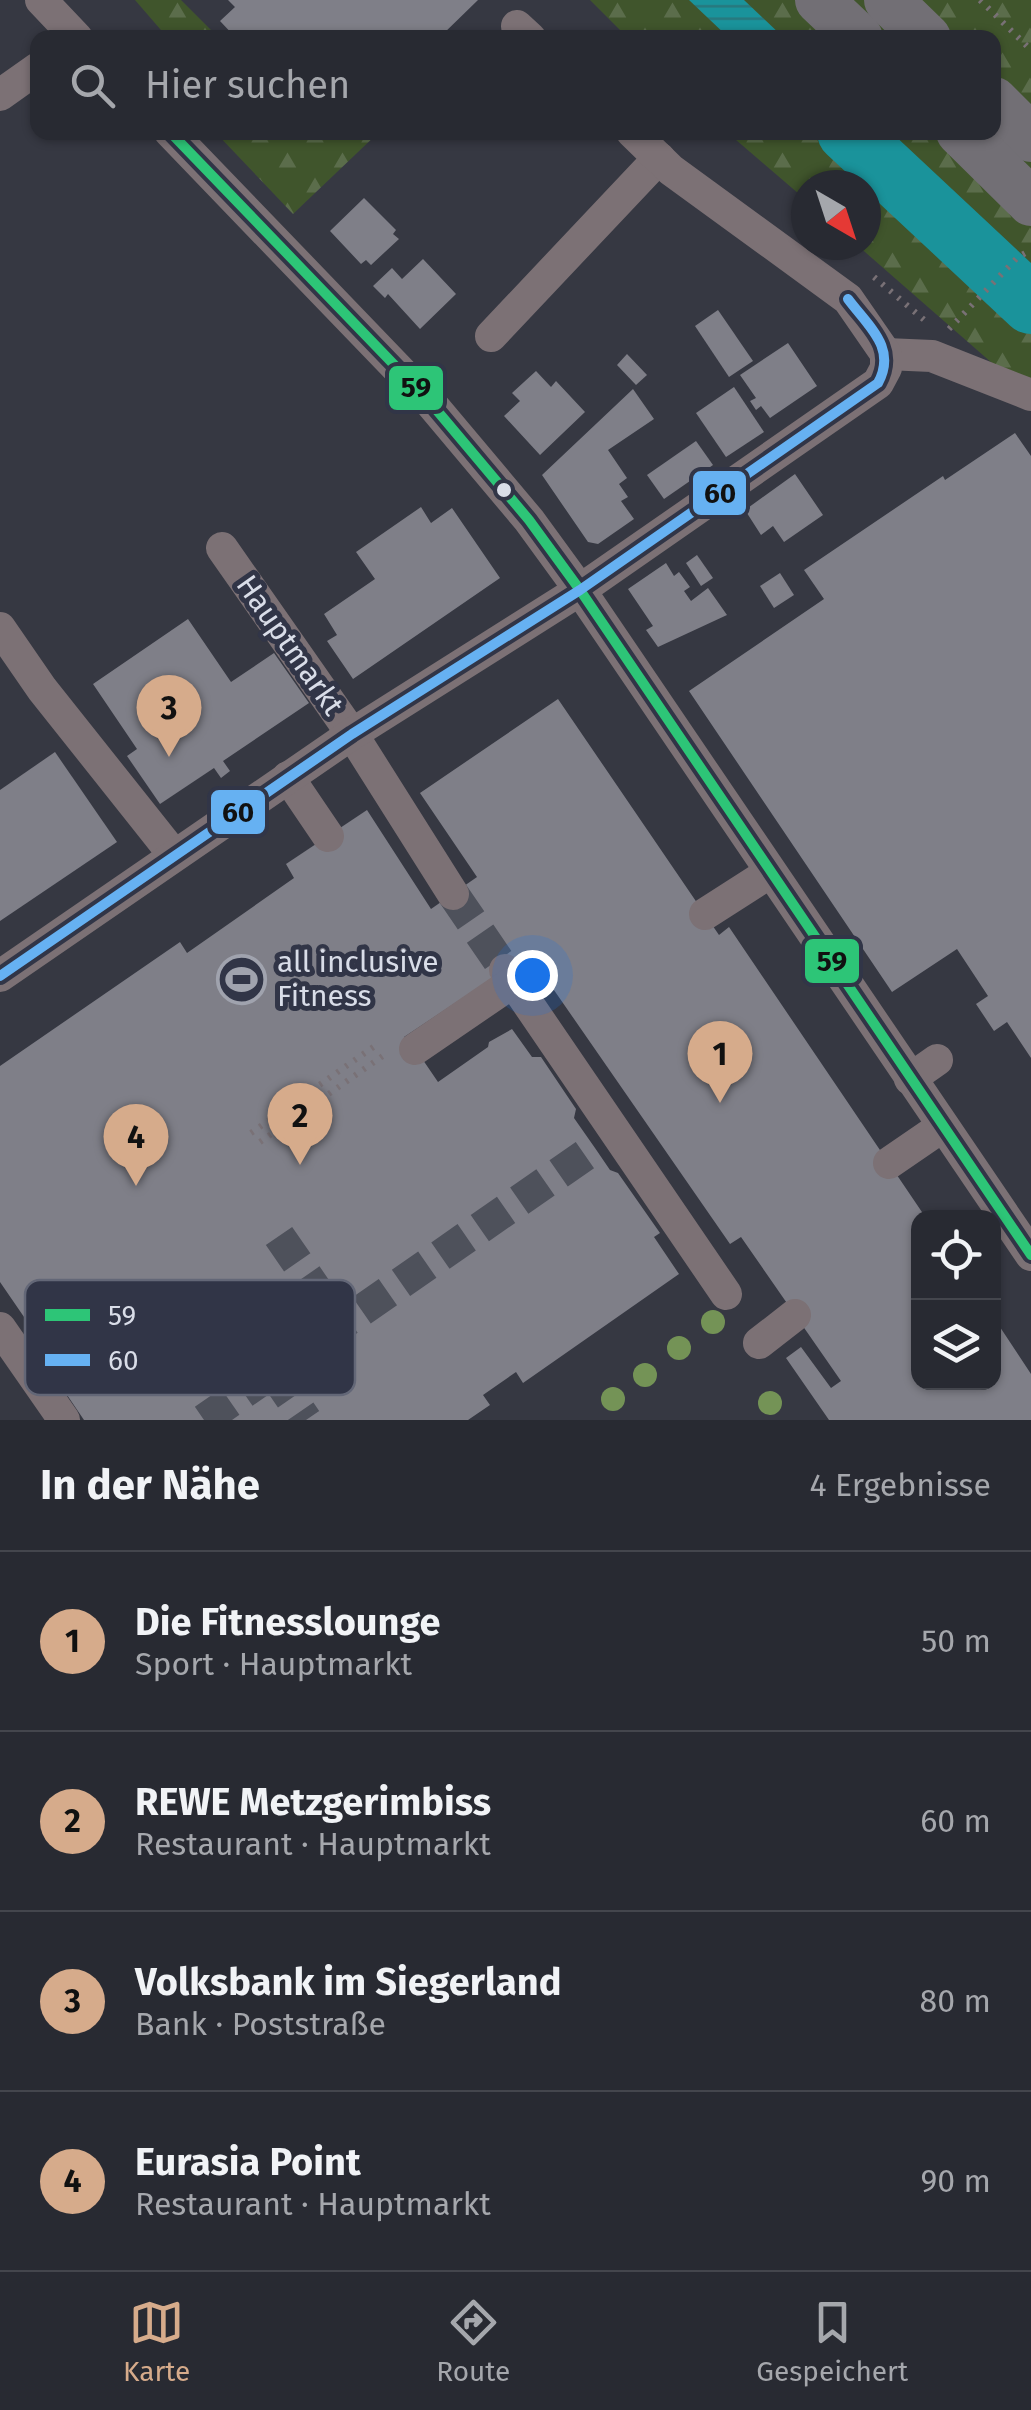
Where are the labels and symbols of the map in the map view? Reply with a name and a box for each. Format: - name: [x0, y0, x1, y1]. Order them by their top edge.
- north arrow: [791, 170, 881, 260]
- line badge: 59: [387, 364, 445, 412]
- text: 59: [401, 371, 431, 404]
- line badge: 60: [691, 469, 748, 517]
- text: 60: [704, 477, 736, 510]
- unlabelled marker: [494, 480, 514, 500]
- street label: Hauptmarkt: [229, 568, 351, 722]
- pin: 3: [136, 674, 202, 757]
- line badge: 60: [209, 788, 267, 836]
- text: 60: [222, 796, 254, 829]
- line badge: 59: [803, 937, 861, 985]
- place label: all inclusive Fitness: [277, 944, 439, 1014]
- text: 59: [817, 945, 847, 978]
- your location: [507, 950, 558, 1001]
- sports icon: all inclusive Fitness: [216, 953, 268, 1005]
- pin: 1: [688, 1020, 752, 1103]
- pin: 2: [268, 1082, 332, 1165]
- pin: 4: [104, 1104, 168, 1186]
- legend: [25, 1280, 355, 1395]
- text: 59: [108, 1299, 136, 1332]
- text: 60: [108, 1344, 139, 1377]

